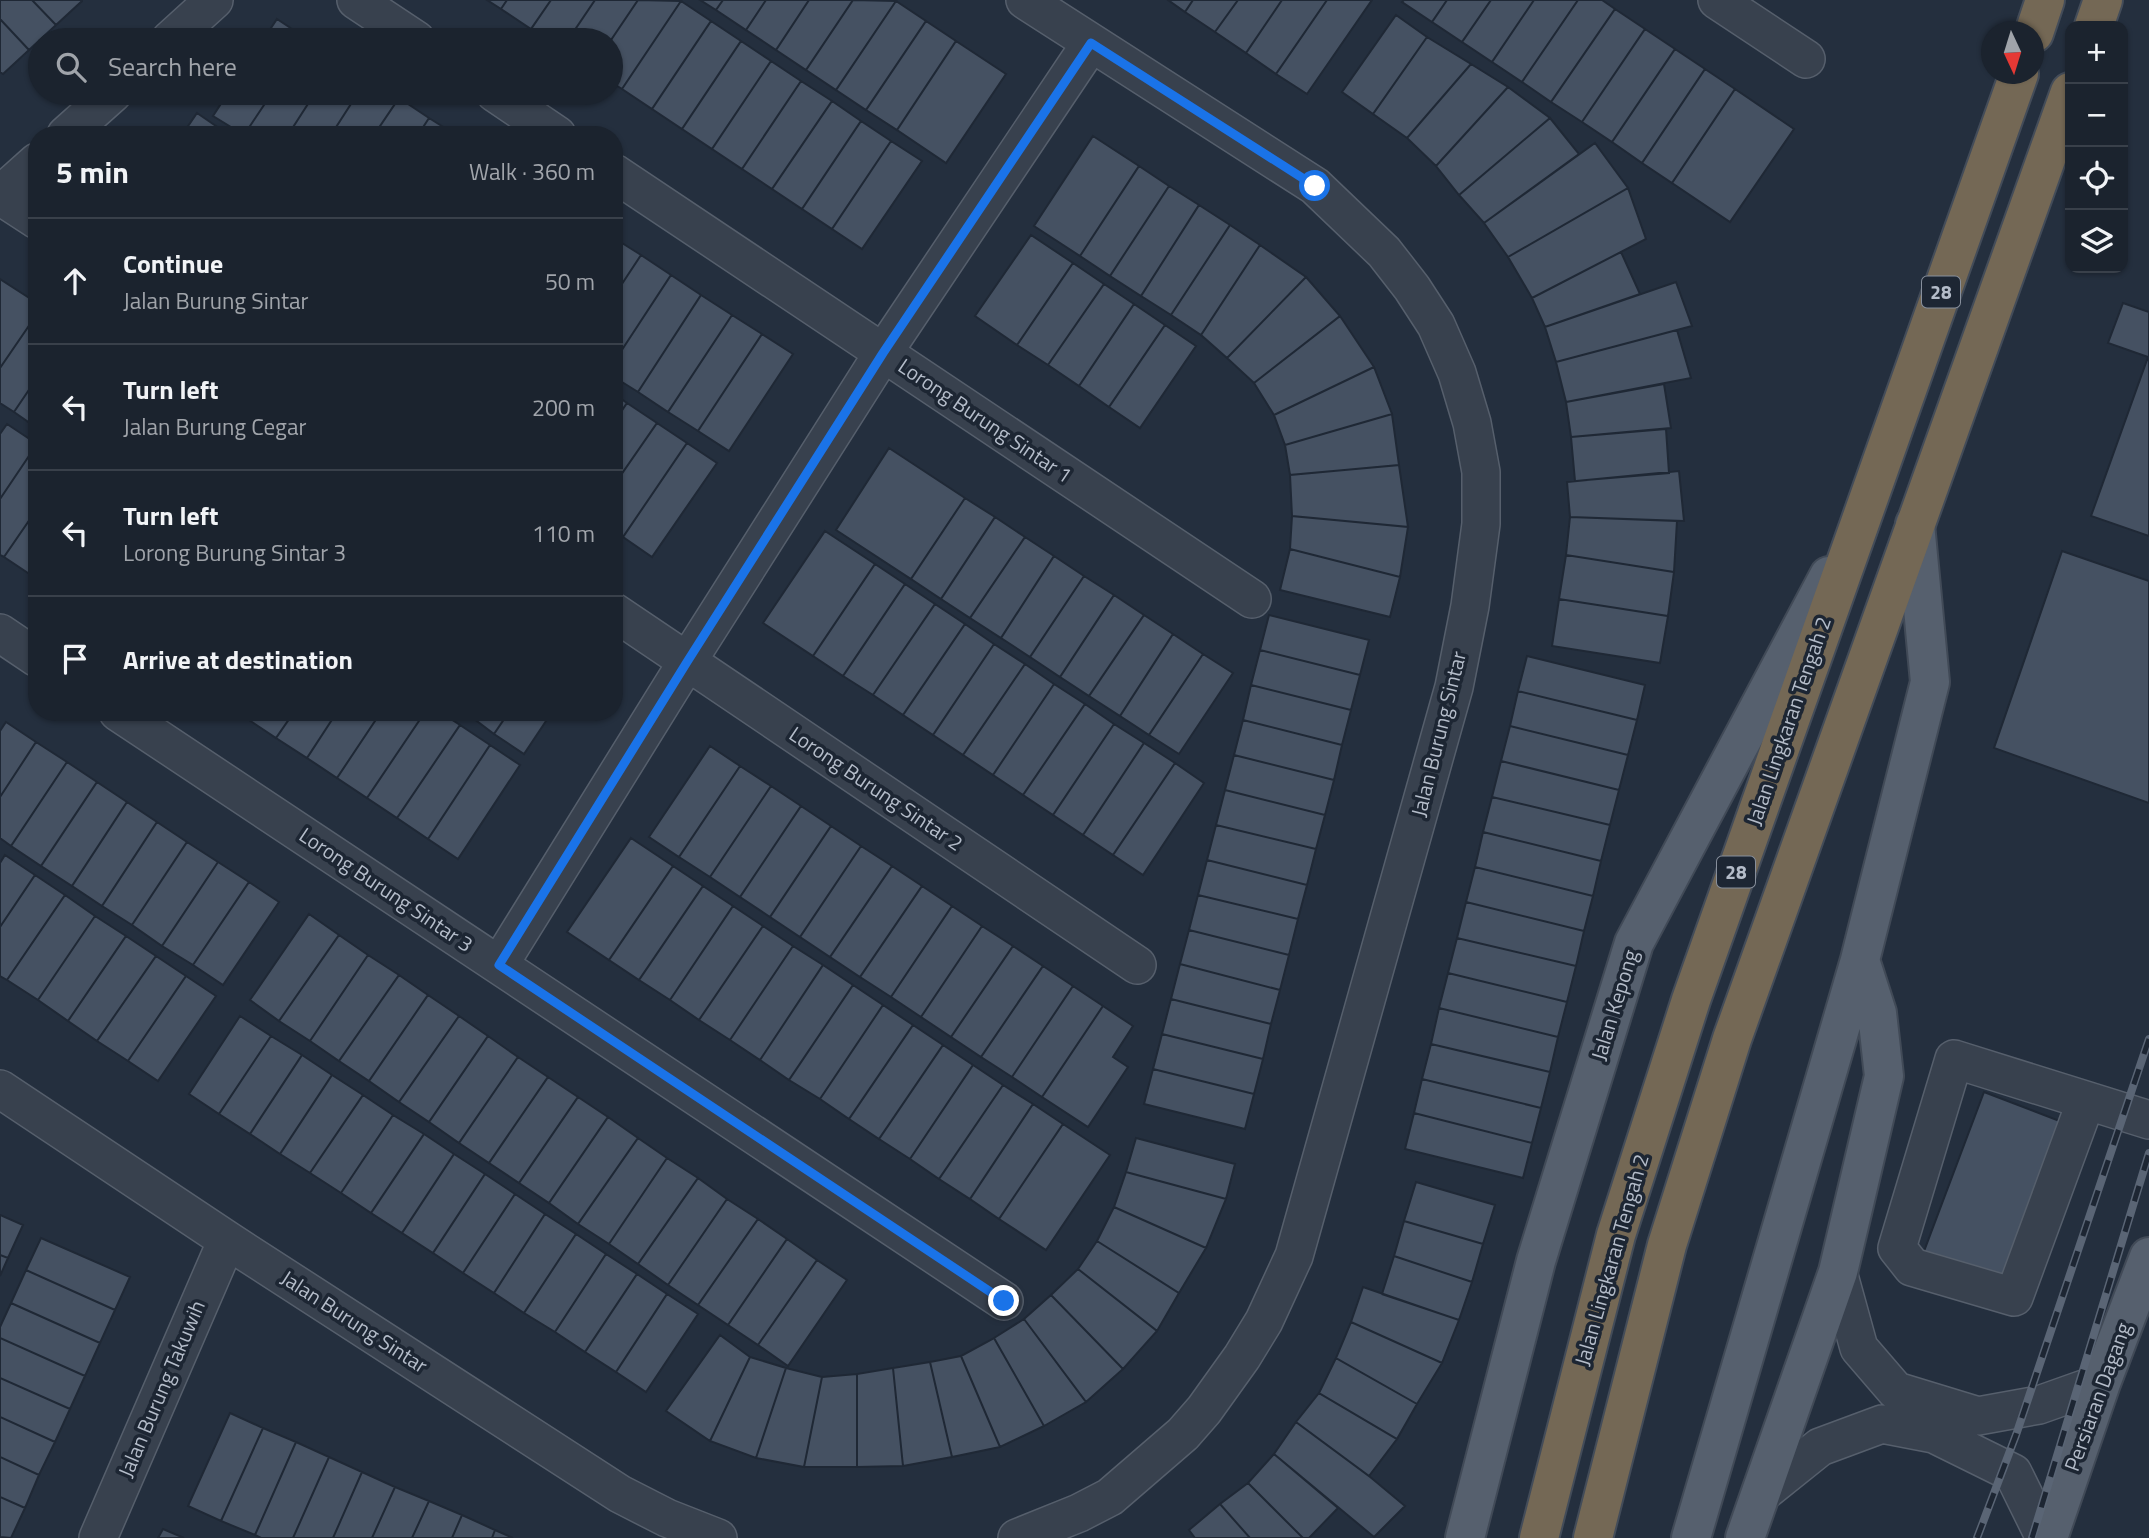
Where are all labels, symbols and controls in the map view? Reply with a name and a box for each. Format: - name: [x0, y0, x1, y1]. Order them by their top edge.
- north arrow: [1981, 21, 2044, 84]
- map controls: [2065, 21, 2128, 273]
- button: +: [2065, 21, 2128, 84]
- search box: [28, 28, 623, 105]
- text: Search here: [108, 47, 237, 86]
- icon: search: [52, 48, 90, 86]
- button: −: [2065, 84, 2128, 147]
- button: locate: [2065, 147, 2128, 210]
- text: 5 min: [56, 149, 129, 195]
- text: Walk · 360 m: [469, 154, 595, 189]
- route start: [1299, 170, 1330, 201]
- button: layers: [2065, 210, 2128, 273]
- text: Continue: [123, 244, 223, 283]
- icon: ahead: [56, 262, 94, 300]
- text: 50 m: [545, 264, 595, 299]
- road number: 28: [1922, 276, 1960, 308]
- text: Jalan Burung Sintar: [123, 283, 309, 318]
- street label: Lorong Burung Sintar 1: [892, 350, 1079, 490]
- text: Turn left: [123, 370, 218, 409]
- icon: left: [56, 388, 94, 426]
- text: 200 m: [532, 390, 595, 425]
- text: Jalan Burung Cegar: [123, 409, 306, 444]
- text: Turn left: [123, 496, 218, 535]
- icon: left: [56, 514, 94, 552]
- text: 110 m: [532, 516, 595, 551]
- text: Lorong Burung Sintar 3: [123, 535, 346, 570]
- street label: Jalan Lingkaran Tengah 2: [1737, 612, 1839, 829]
- icon: arrive: [56, 640, 94, 678]
- text: Arrive at destination: [123, 640, 353, 679]
- street label: Jalan Burung Sintar: [1402, 648, 1474, 820]
- street label: Lorong Burung Sintar 2: [783, 718, 970, 858]
- street label: Lorong Burung Sintar 3: [293, 819, 480, 959]
- road number: 28: [1717, 856, 1755, 888]
- street label: Jalan Kepong: [1582, 945, 1646, 1064]
- street label: Jalan Lingkaran Tengah 2: [1566, 1150, 1657, 1369]
- street label: Jalan Burung Sintar: [275, 1262, 434, 1381]
- route end: [988, 1285, 1019, 1316]
- street label: Jalan Burung Takuwih: [109, 1295, 213, 1482]
- street label: Persiaran Dagang: [2055, 1318, 2139, 1476]

